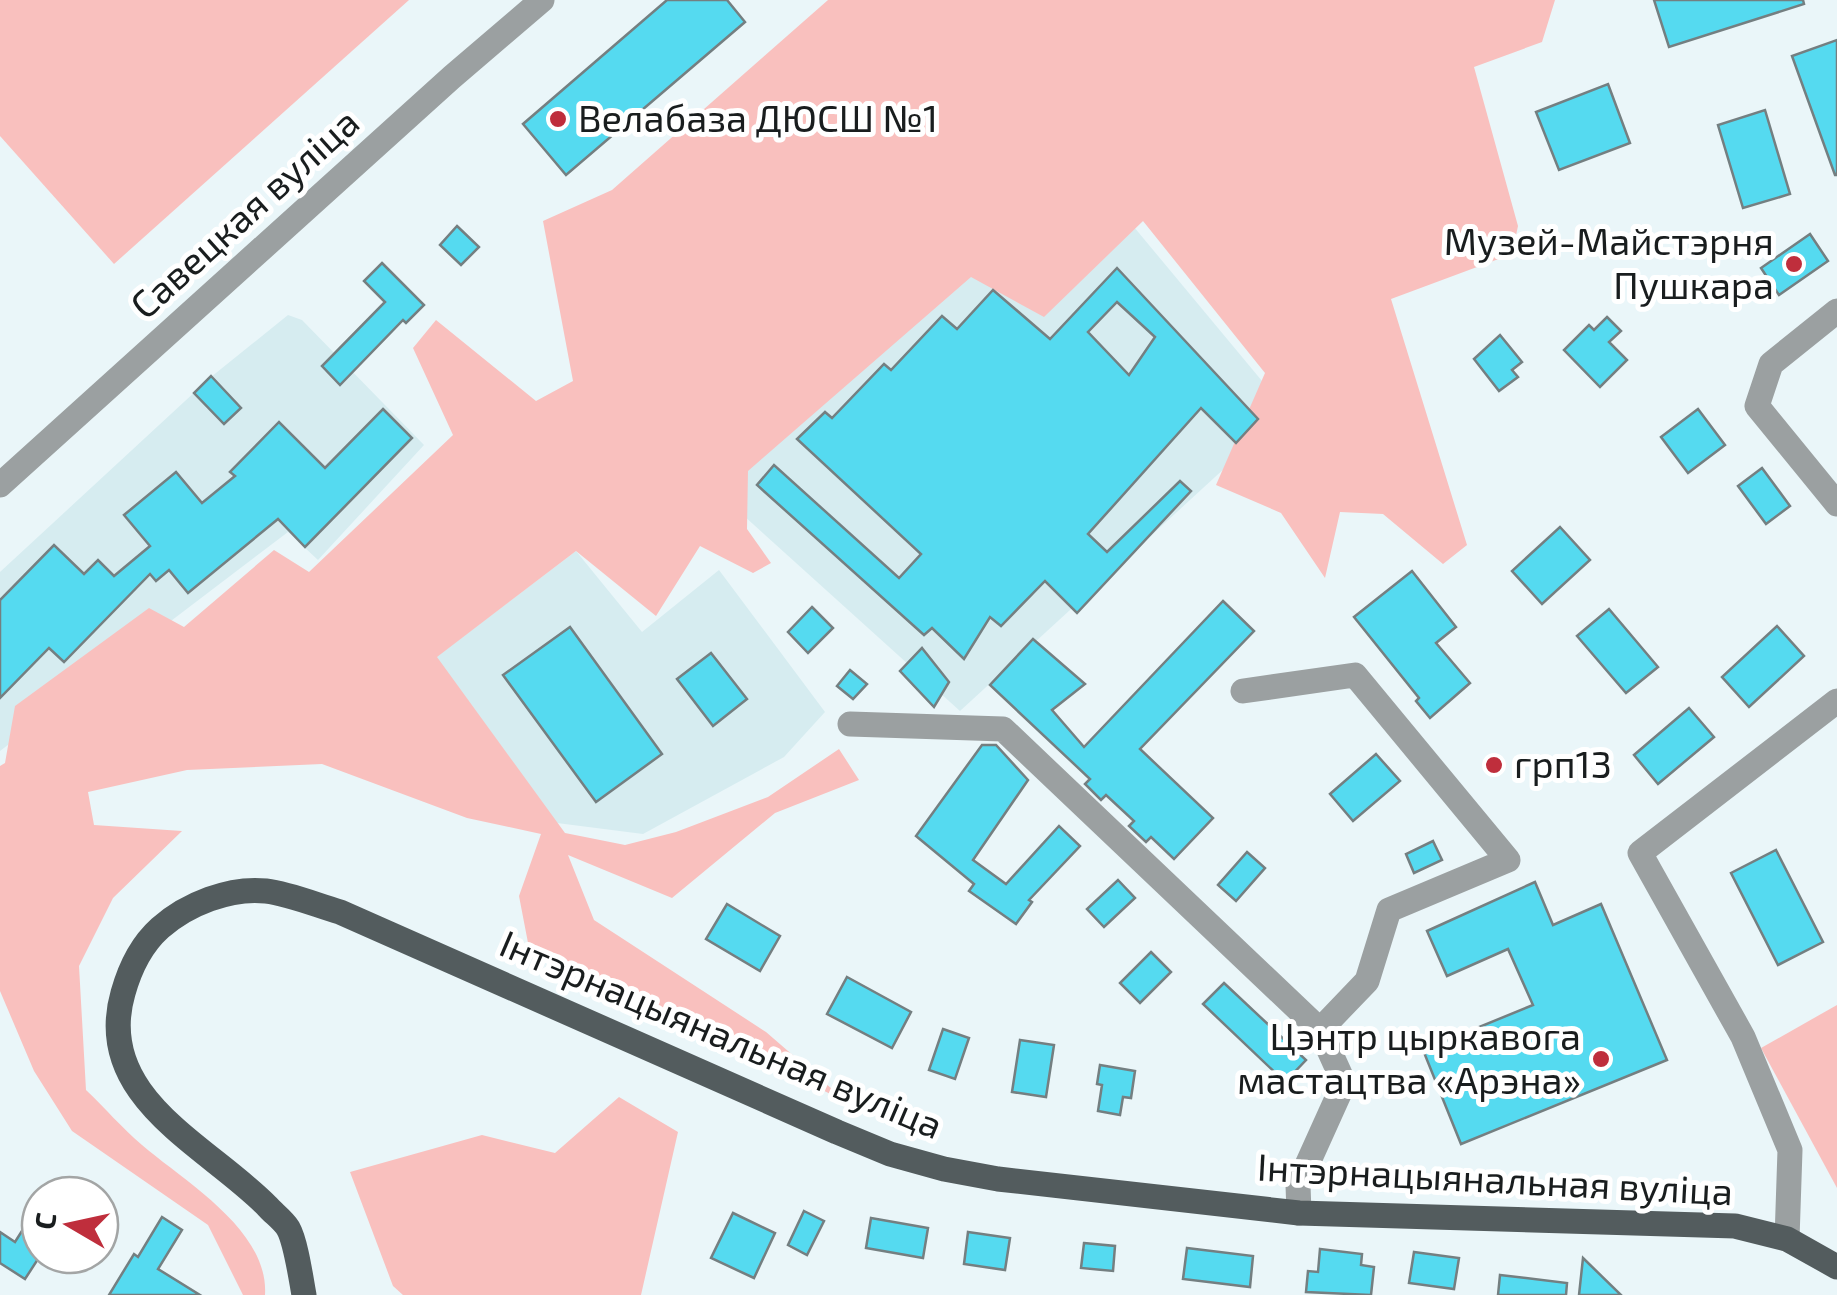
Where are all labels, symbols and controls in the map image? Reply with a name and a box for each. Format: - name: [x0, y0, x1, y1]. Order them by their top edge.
- place label: Велабаза ДЮСШ №1: [578, 94, 938, 140]
- street label: Савецкая вуліца: [120, 98, 367, 327]
- marker: Велабаза ДЮСШ №1: [547, 108, 569, 130]
- place label: Музей-Майстэрня Пушкара: [1444, 217, 1774, 307]
- marker: Музей-Майстэрня Пушкара: [1783, 253, 1805, 275]
- place label: грп13: [1514, 740, 1612, 786]
- marker: грп13: [1483, 754, 1505, 776]
- street label: Інтэрнацыянальная вуліца: [494, 919, 950, 1147]
- place label: Цэнтр цыркавога мастацтва «Арэна»: [1237, 1012, 1581, 1102]
- marker: Цэнтр цыркавога мастацтва «Арэна»: [1590, 1048, 1612, 1070]
- street label: Інтэрнацыянальная вуліца: [1256, 1143, 1734, 1213]
- north arrow: [20, 1175, 120, 1275]
- text: С: [26, 1210, 62, 1232]

